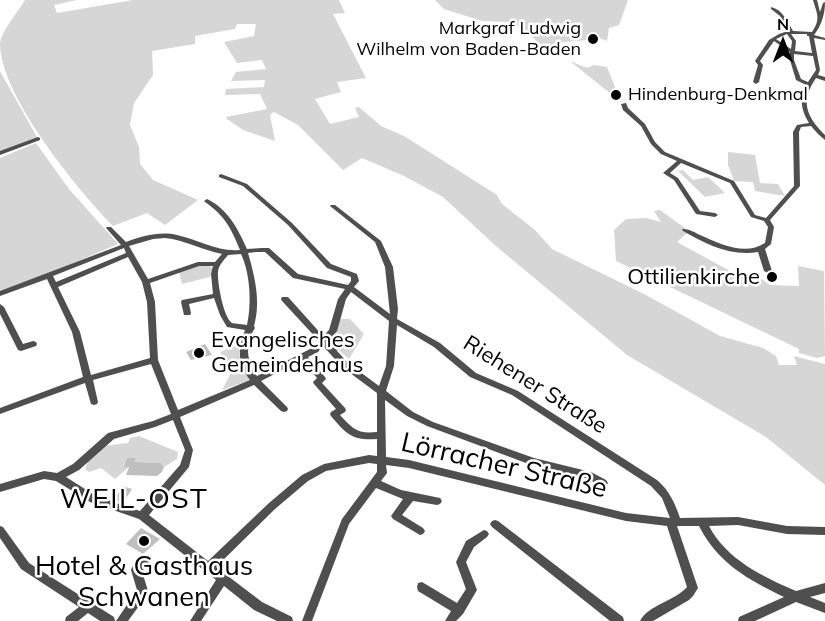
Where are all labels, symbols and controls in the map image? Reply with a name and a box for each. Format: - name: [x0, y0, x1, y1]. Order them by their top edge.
- north arrow: [753, 12, 813, 72]
- text: N: [777, 14, 789, 34]
- place label: Markgraf Ludwig Wilhelm von Baden-Baden: [356, 18, 581, 60]
- marker: Markgraf Ludwig Wilhelm von Baden-Baden: [586, 32, 600, 46]
- place label: Hindenburg-Denkmal: [628, 84, 808, 106]
- marker: Hindenburg-Denkmal: [609, 88, 623, 102]
- place label: Ottilienkirche: [627, 264, 760, 290]
- marker: Ottilienkirche: [765, 270, 779, 284]
- place label: Evangelisches Gemeindehaus: [211, 327, 363, 378]
- street label: Riehener Straße: [458, 330, 612, 440]
- marker: Evangelisches Gemeindehaus: [192, 346, 206, 360]
- street label: Lörracher Straße: [398, 427, 610, 505]
- district label: WEIL-OST: [60, 483, 208, 517]
- marker: Hotel & Gasthaus Schwanen: [137, 534, 151, 548]
- place label: Hotel & Gasthaus Schwanen: [35, 551, 253, 614]

